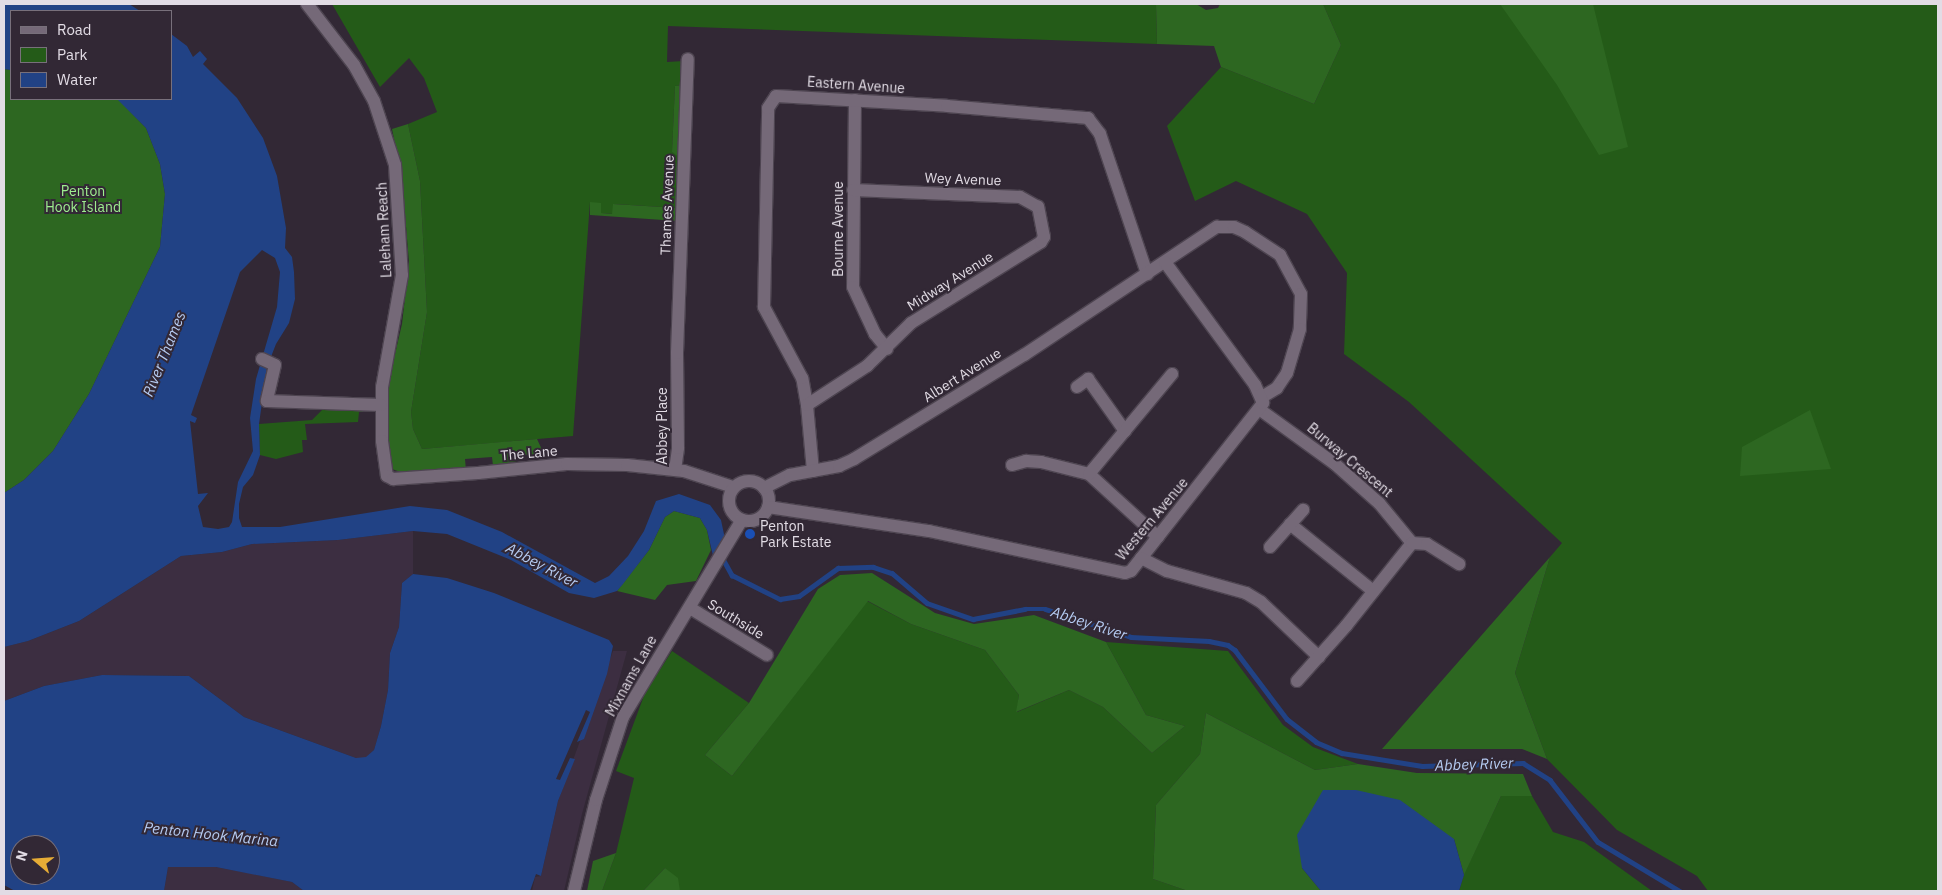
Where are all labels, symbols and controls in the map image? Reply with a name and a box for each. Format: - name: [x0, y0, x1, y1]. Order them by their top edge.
- legend: [10, 10, 172, 100]
- text: Road: [57, 20, 92, 39]
- text: Park: [57, 45, 87, 64]
- text: Water: [57, 70, 97, 89]
- street label: Eastern Avenue: [807, 73, 905, 97]
- street label: Thames Avenue: [657, 155, 677, 255]
- street label: Wey Avenue: [924, 169, 1002, 189]
- street label: Bourne Avenue: [830, 181, 846, 277]
- street label: Laleham Reach: [373, 182, 395, 278]
- park label: Penton Hook Island: [45, 183, 121, 216]
- street label: Midway Avenue: [904, 248, 996, 314]
- water label: River Thames: [139, 309, 189, 399]
- street label: Albert Avenue: [920, 344, 1004, 406]
- street label: Abbey Place: [654, 387, 670, 465]
- street label: Burway Crescent: [1304, 419, 1396, 501]
- street label: The Lane: [500, 442, 558, 464]
- street label: Western Avenue: [1113, 474, 1191, 564]
- place label: Penton Park Estate: [760, 518, 831, 550]
- marker: Penton Park Estate: [744, 528, 756, 540]
- water label: Abbey River: [503, 539, 581, 591]
- street label: Southside: [705, 596, 767, 642]
- water label: Abbey River: [1049, 602, 1129, 644]
- street label: Mixnams Lane: [602, 633, 660, 719]
- water label: Abbey River: [1434, 754, 1514, 774]
- water label: Penton Hook Marina: [143, 818, 279, 850]
- north arrow: [10, 835, 60, 885]
- text: N: [12, 848, 32, 863]

